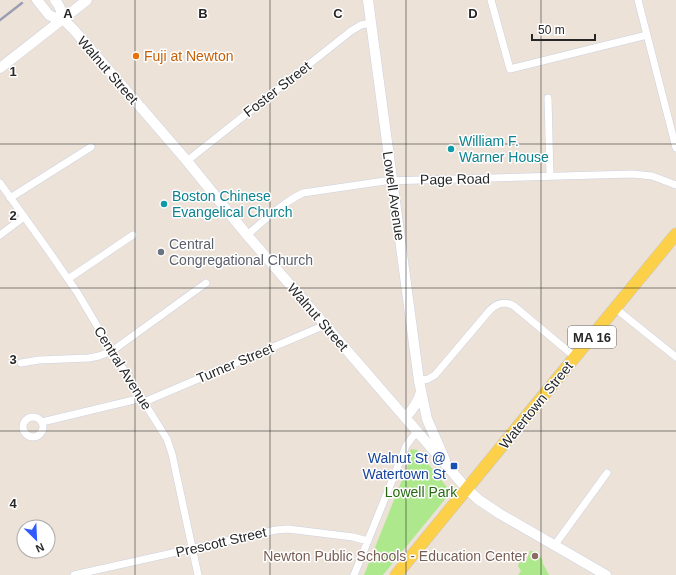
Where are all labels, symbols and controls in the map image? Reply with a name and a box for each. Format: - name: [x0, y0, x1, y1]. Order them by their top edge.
- text: A: [63, 6, 73, 21]
- text: B: [198, 6, 208, 21]
- text: C: [333, 6, 343, 21]
- text: D: [468, 6, 478, 21]
- scale bar: [532, 16, 595, 42]
- text: 50 m: [538, 23, 565, 37]
- street label: Walnut Street: [74, 33, 142, 107]
- place label: Fuji at Newton: [144, 48, 233, 64]
- marker: Fuji at Newton: [131, 51, 141, 61]
- street label: Foster Street: [240, 58, 314, 120]
- text: 1: [9, 64, 17, 79]
- place label: William F. Warner House: [459, 133, 549, 165]
- marker: William F. Warner House: [446, 144, 456, 154]
- street label: Lowell Avenue: [380, 150, 408, 242]
- street label: Page Road: [420, 170, 490, 188]
- place label: Boston Chinese Evangelical Church: [172, 188, 293, 220]
- marker: Boston Chinese Evangelical Church: [159, 199, 169, 209]
- text: 2: [9, 208, 17, 223]
- place label: Central Congregational Church: [169, 236, 313, 268]
- marker: Central Congregational Church: [156, 247, 166, 257]
- street label: Walnut Street: [284, 280, 352, 354]
- street label: Central Avenue: [91, 323, 155, 413]
- road number: MA 16: [568, 326, 616, 348]
- street label: Turner Street: [194, 340, 276, 386]
- text: 3: [9, 352, 17, 367]
- street label: Watertown Street: [496, 358, 576, 452]
- place label: Walnut St @ Watertown St: [362, 450, 446, 482]
- marker: Walnut St @ Watertown St: [449, 461, 459, 471]
- park label: Lowell Park: [385, 484, 458, 500]
- text: 4: [9, 496, 17, 511]
- north arrow: [16, 519, 56, 559]
- street label: Prescott Street: [174, 524, 268, 560]
- text: N: [34, 541, 46, 555]
- place label: Newton Public Schools - Education Center: [263, 548, 527, 564]
- marker: Newton Public Schools - Education Center: [530, 551, 540, 561]

